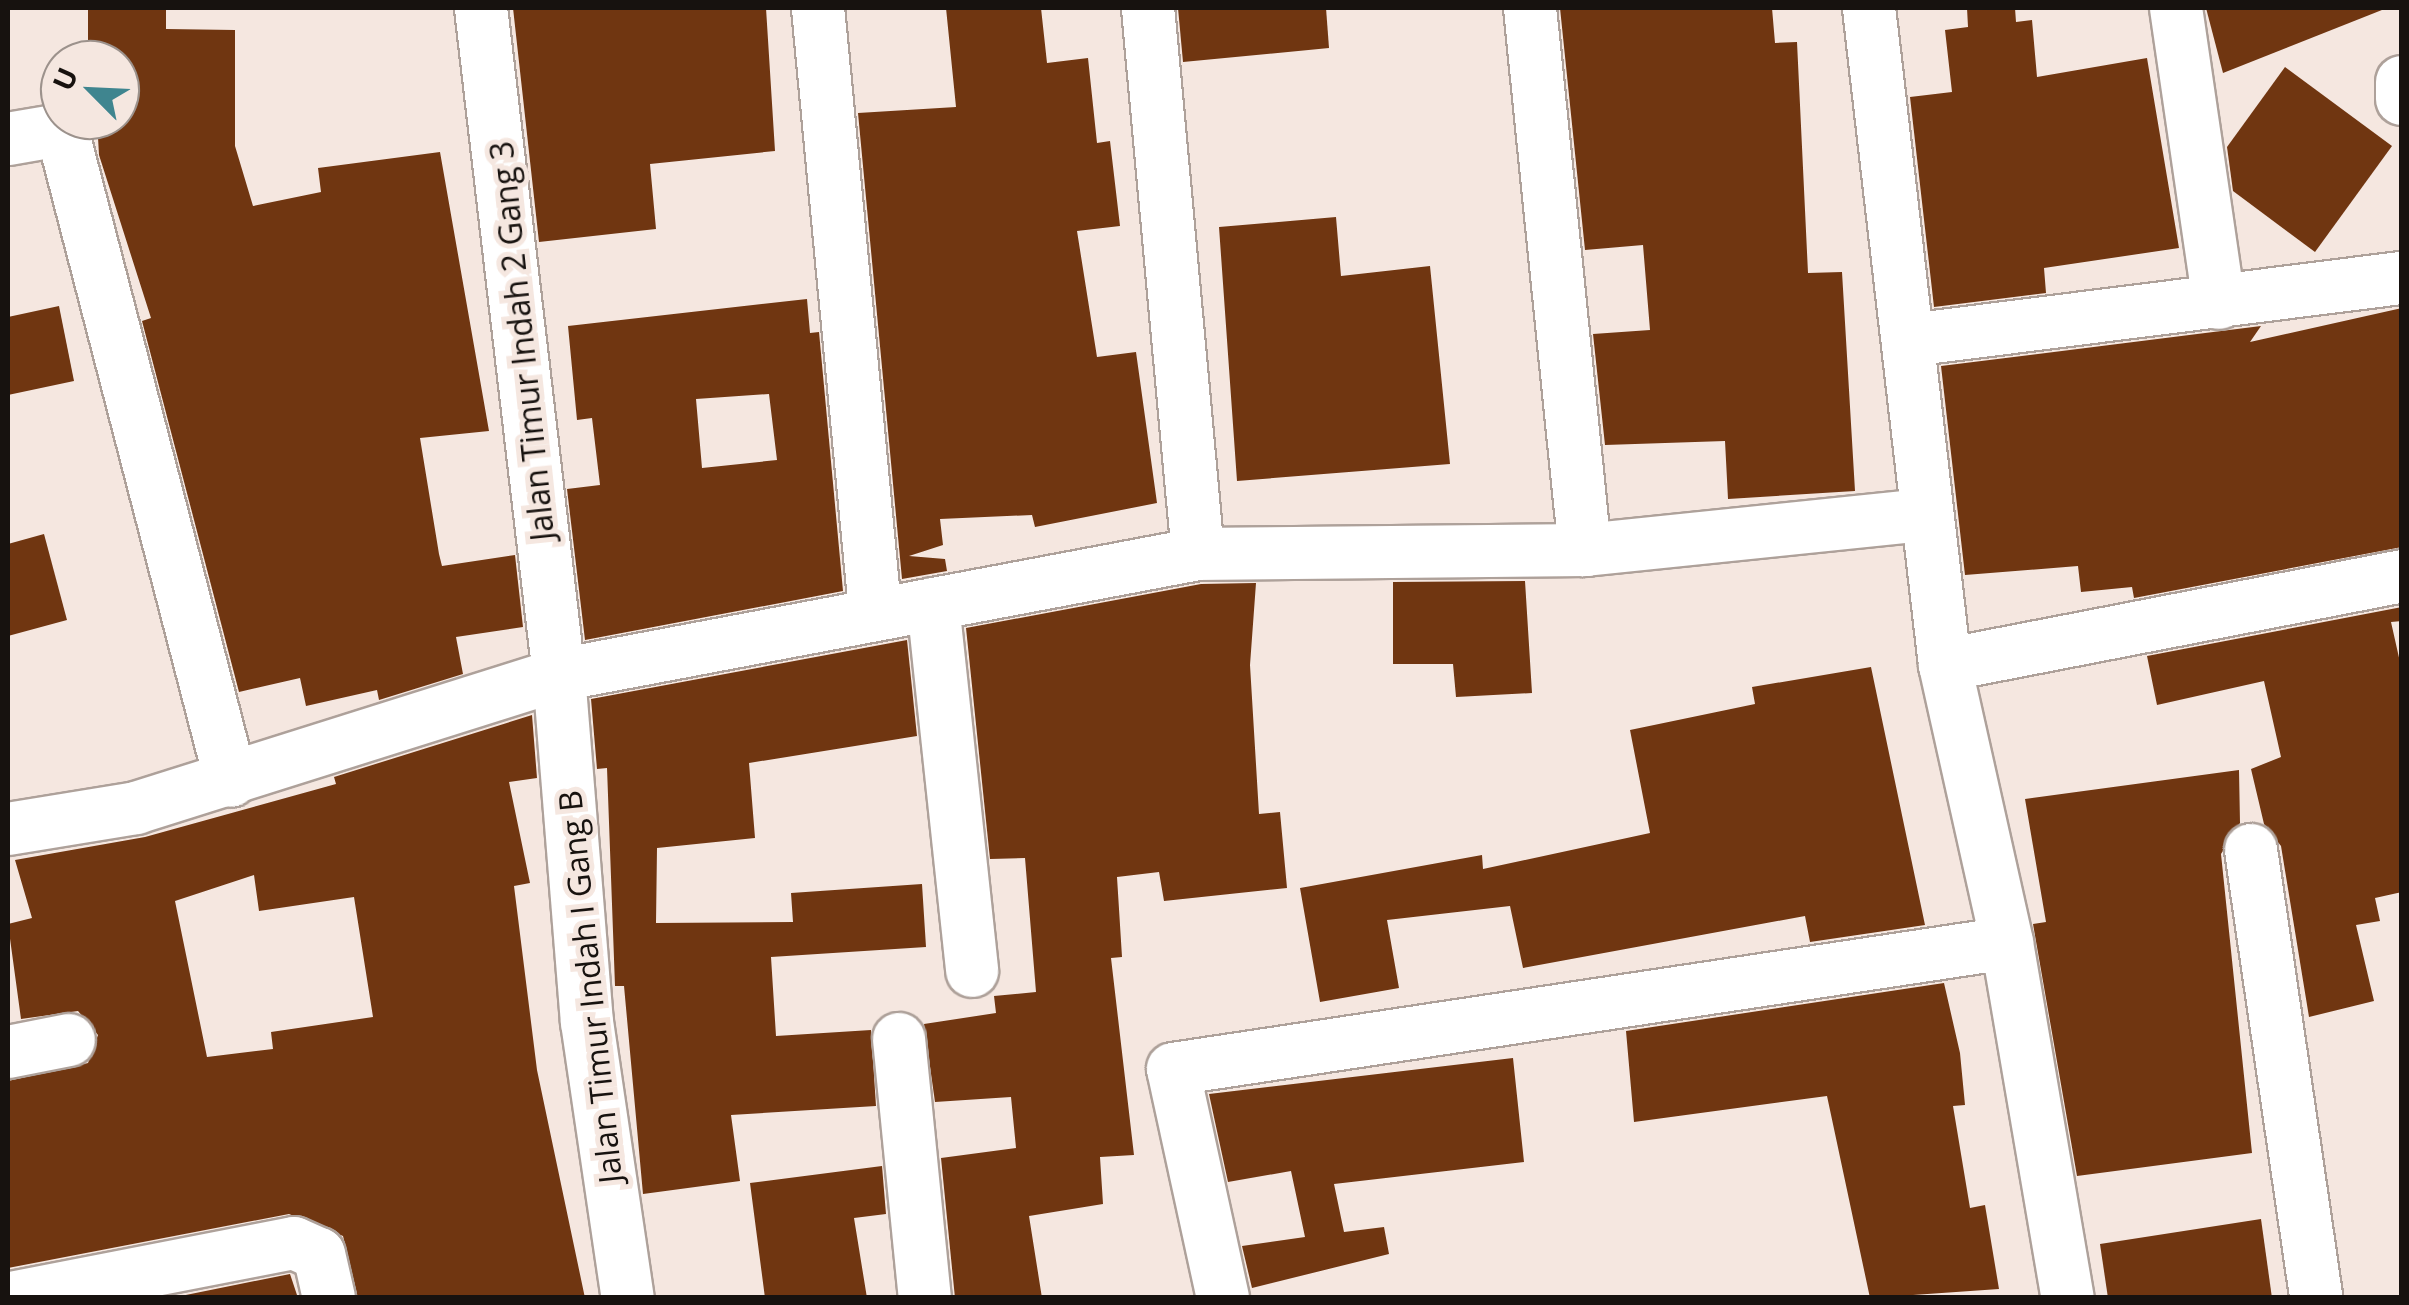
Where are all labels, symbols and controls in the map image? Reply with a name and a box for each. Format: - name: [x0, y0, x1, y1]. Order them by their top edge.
- north arrow: [40, 40, 140, 140]
- text: U: [43, 61, 86, 96]
- street label: Jalan Timur Indah 2 Gang 3: [482, 139, 562, 543]
- street label: Jalan Timur Indah I Gang B: [550, 789, 630, 1185]

